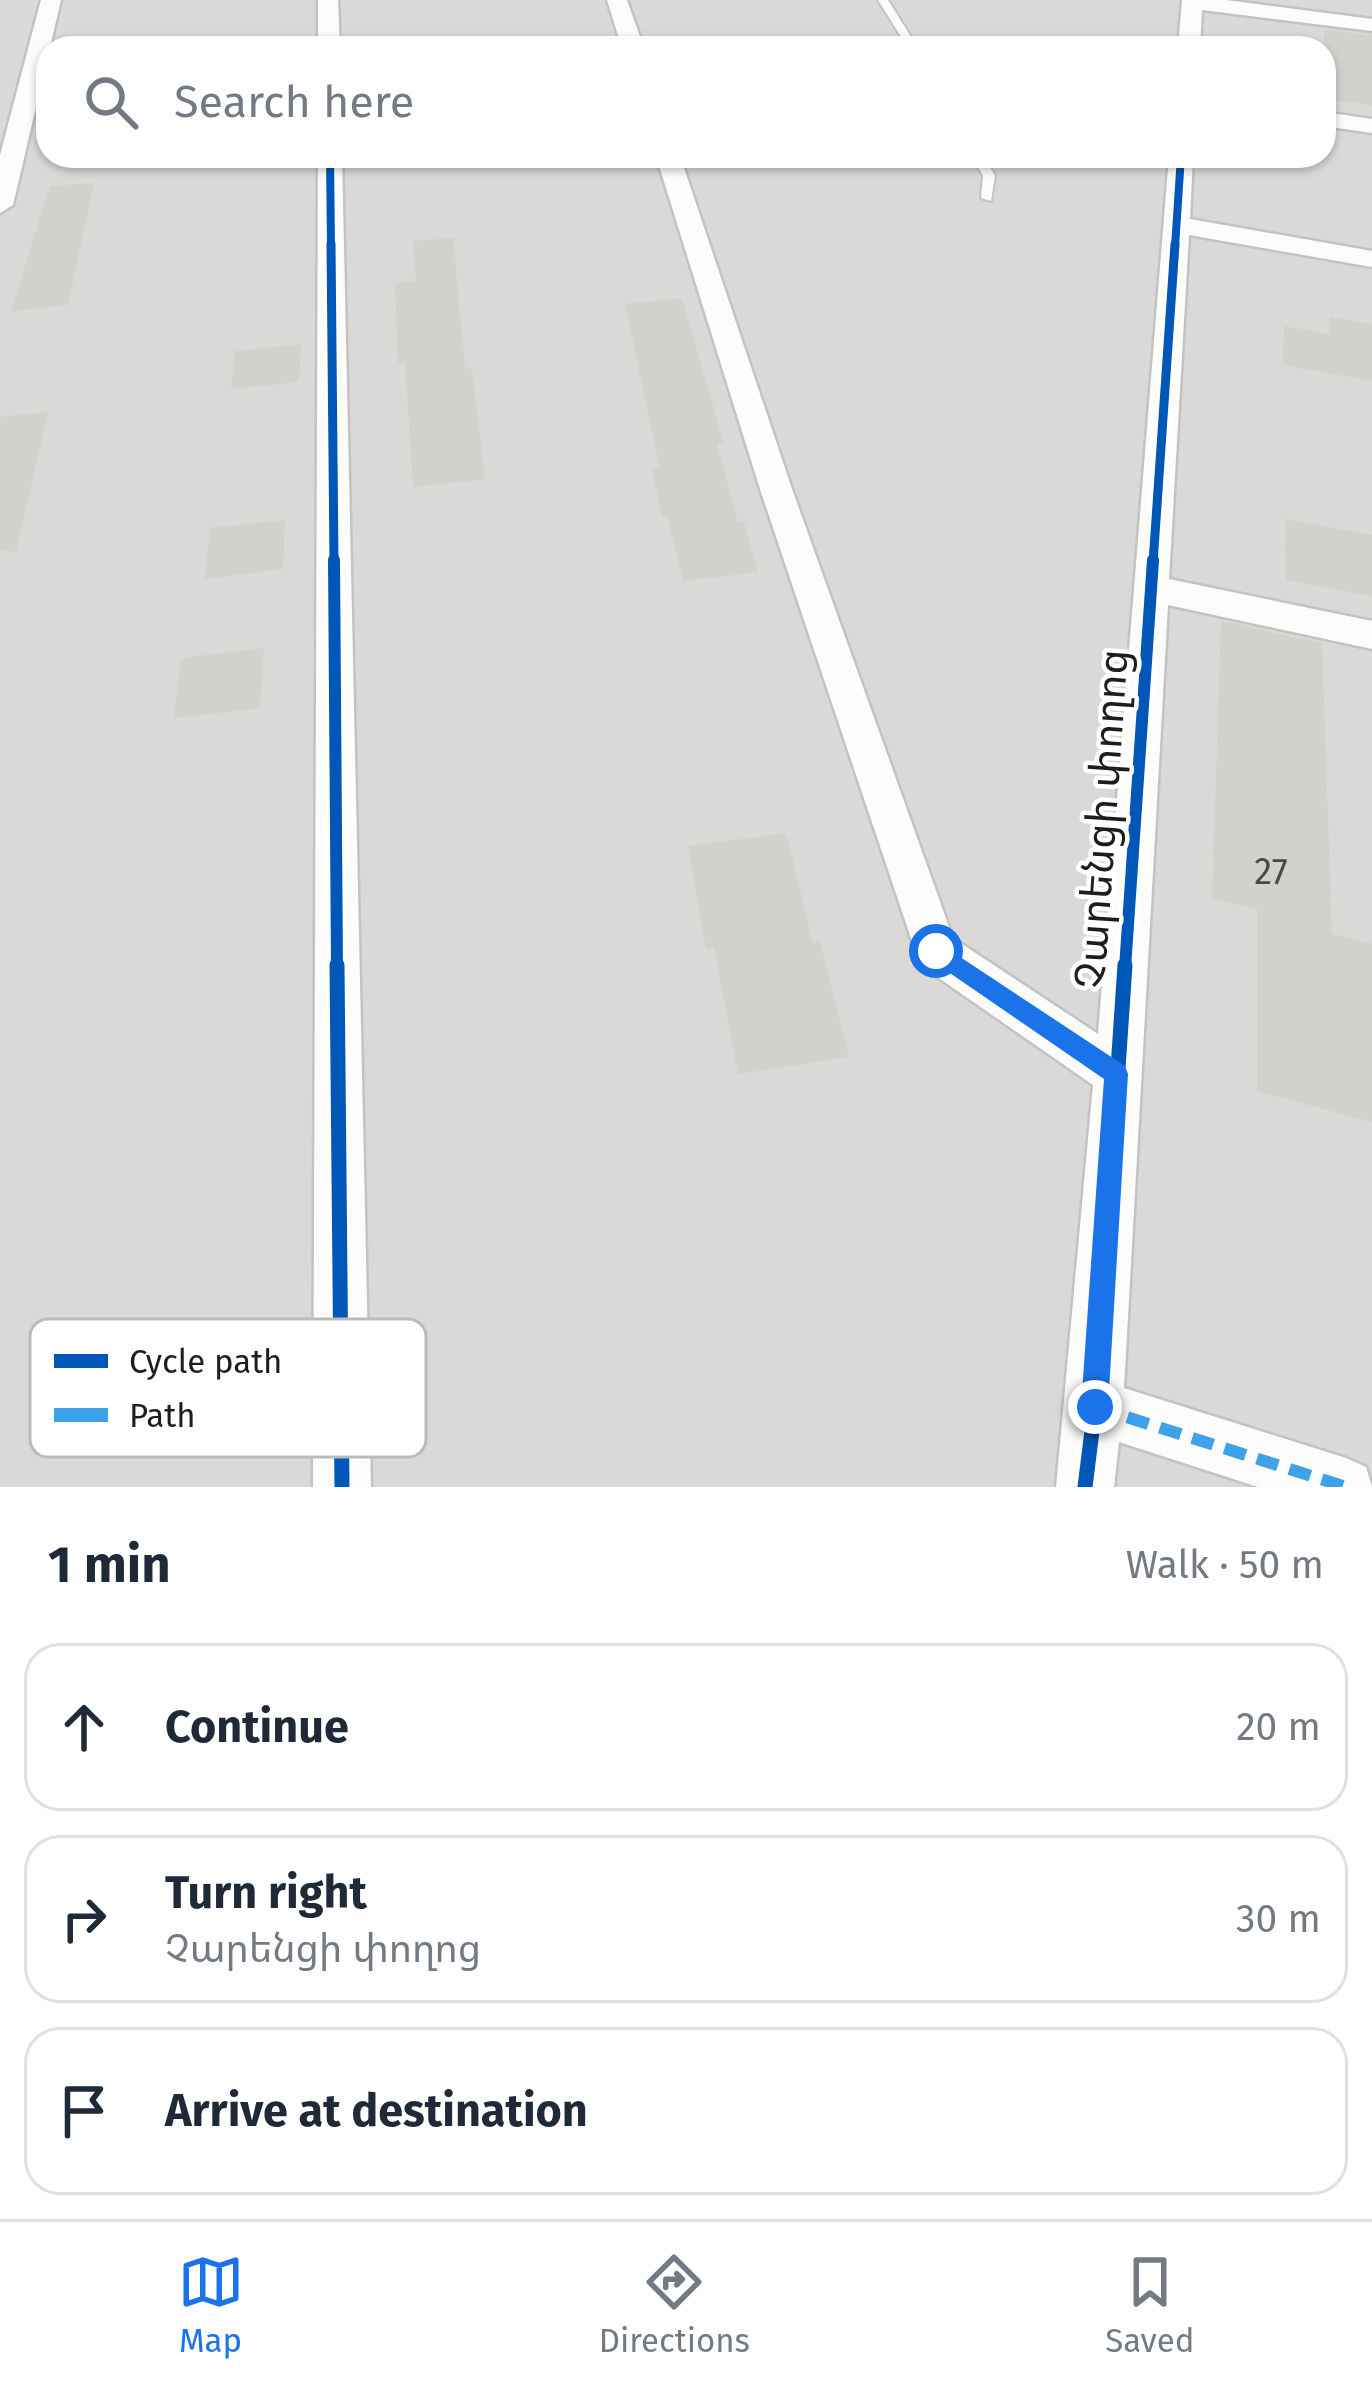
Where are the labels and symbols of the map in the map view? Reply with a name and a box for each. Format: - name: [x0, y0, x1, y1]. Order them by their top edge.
- street label: Չարենցի փողոց: [1065, 648, 1139, 991]
- house number: 27: [1254, 850, 1288, 894]
- route start: [909, 924, 963, 978]
- legend: [30, 1319, 426, 1457]
- text: Cycle path: [129, 1342, 282, 1382]
- route end: [1068, 1380, 1122, 1434]
- text: Path: [129, 1396, 196, 1436]

